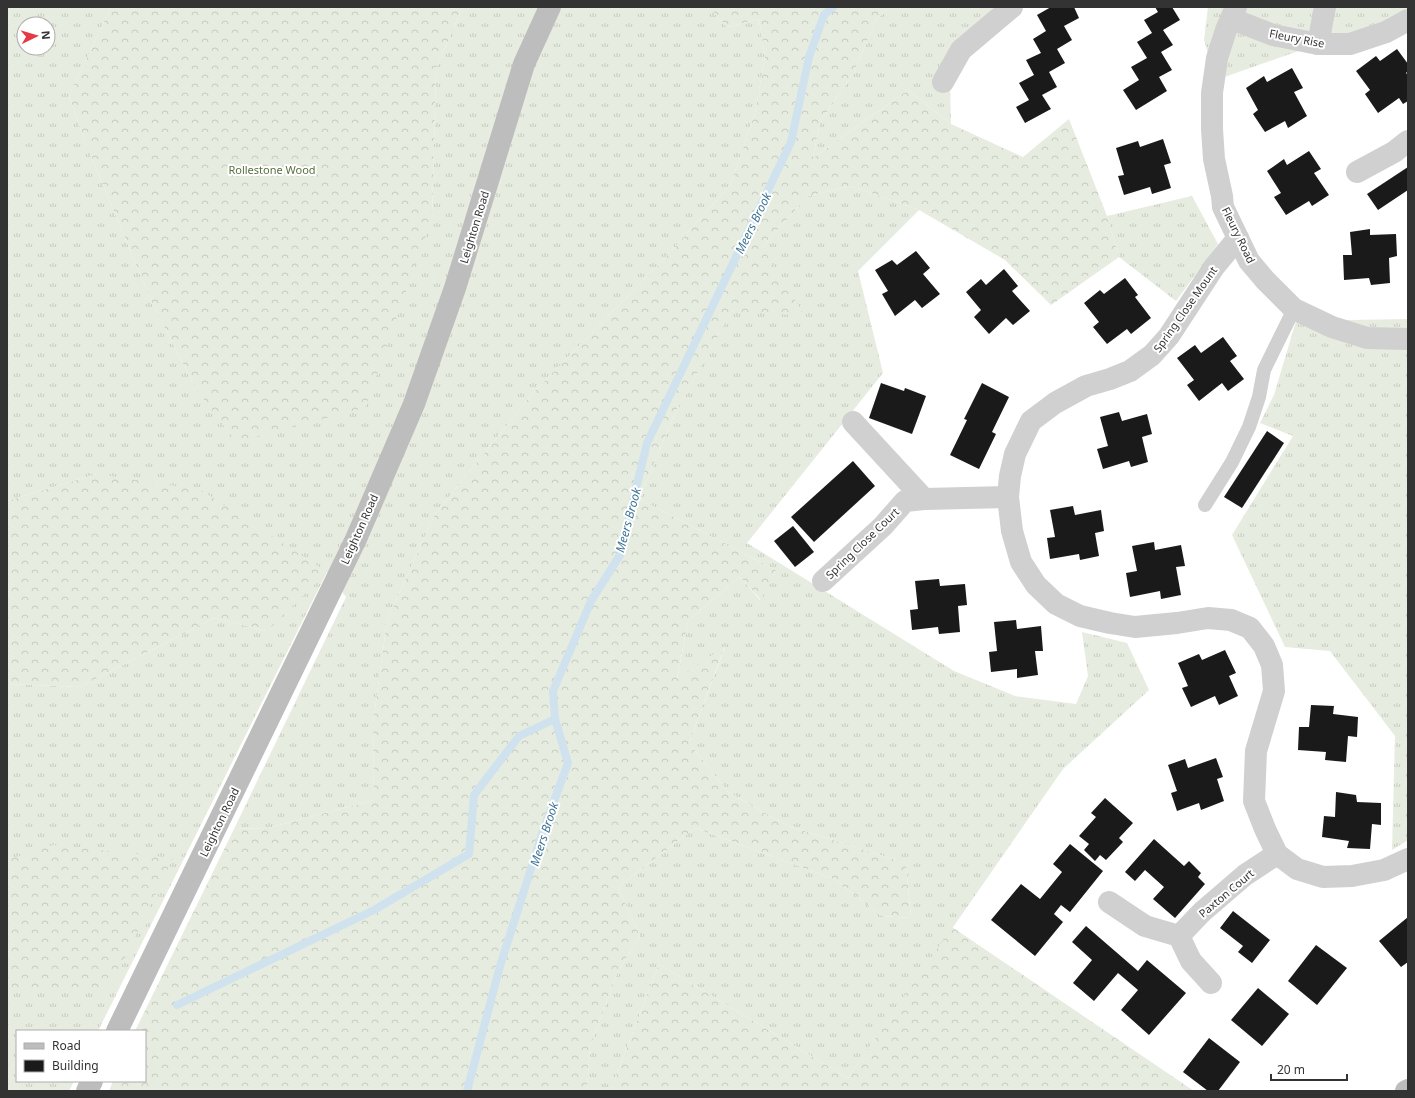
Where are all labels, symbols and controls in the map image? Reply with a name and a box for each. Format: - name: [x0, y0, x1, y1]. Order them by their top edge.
- north arrow: [16, 16, 56, 56]
- street label: Fleury Rise: [1268, 25, 1326, 51]
- text: N: [39, 30, 54, 40]
- park label: Rollestone Wood: [228, 162, 316, 177]
- street label: Leighton Road: [456, 189, 492, 265]
- water label: Meers Brook: [731, 189, 776, 257]
- street label: Fleury Road: [1219, 204, 1259, 266]
- street label: Spring Close Mount: [1150, 263, 1220, 355]
- water label: Meers Brook: [611, 485, 645, 554]
- street label: Leighton Road: [337, 492, 381, 566]
- street label: Spring Close Court: [822, 504, 902, 582]
- street label: Leighton Road: [196, 785, 242, 859]
- water label: Meers Brook: [526, 799, 563, 868]
- street label: Paxton Court: [1195, 865, 1257, 921]
- legend: [16, 1030, 146, 1082]
- text: Road: [52, 1037, 81, 1054]
- scale bar: [1271, 1056, 1347, 1082]
- text: Building: [52, 1057, 99, 1074]
- text: 20 m: [1277, 1061, 1305, 1078]

